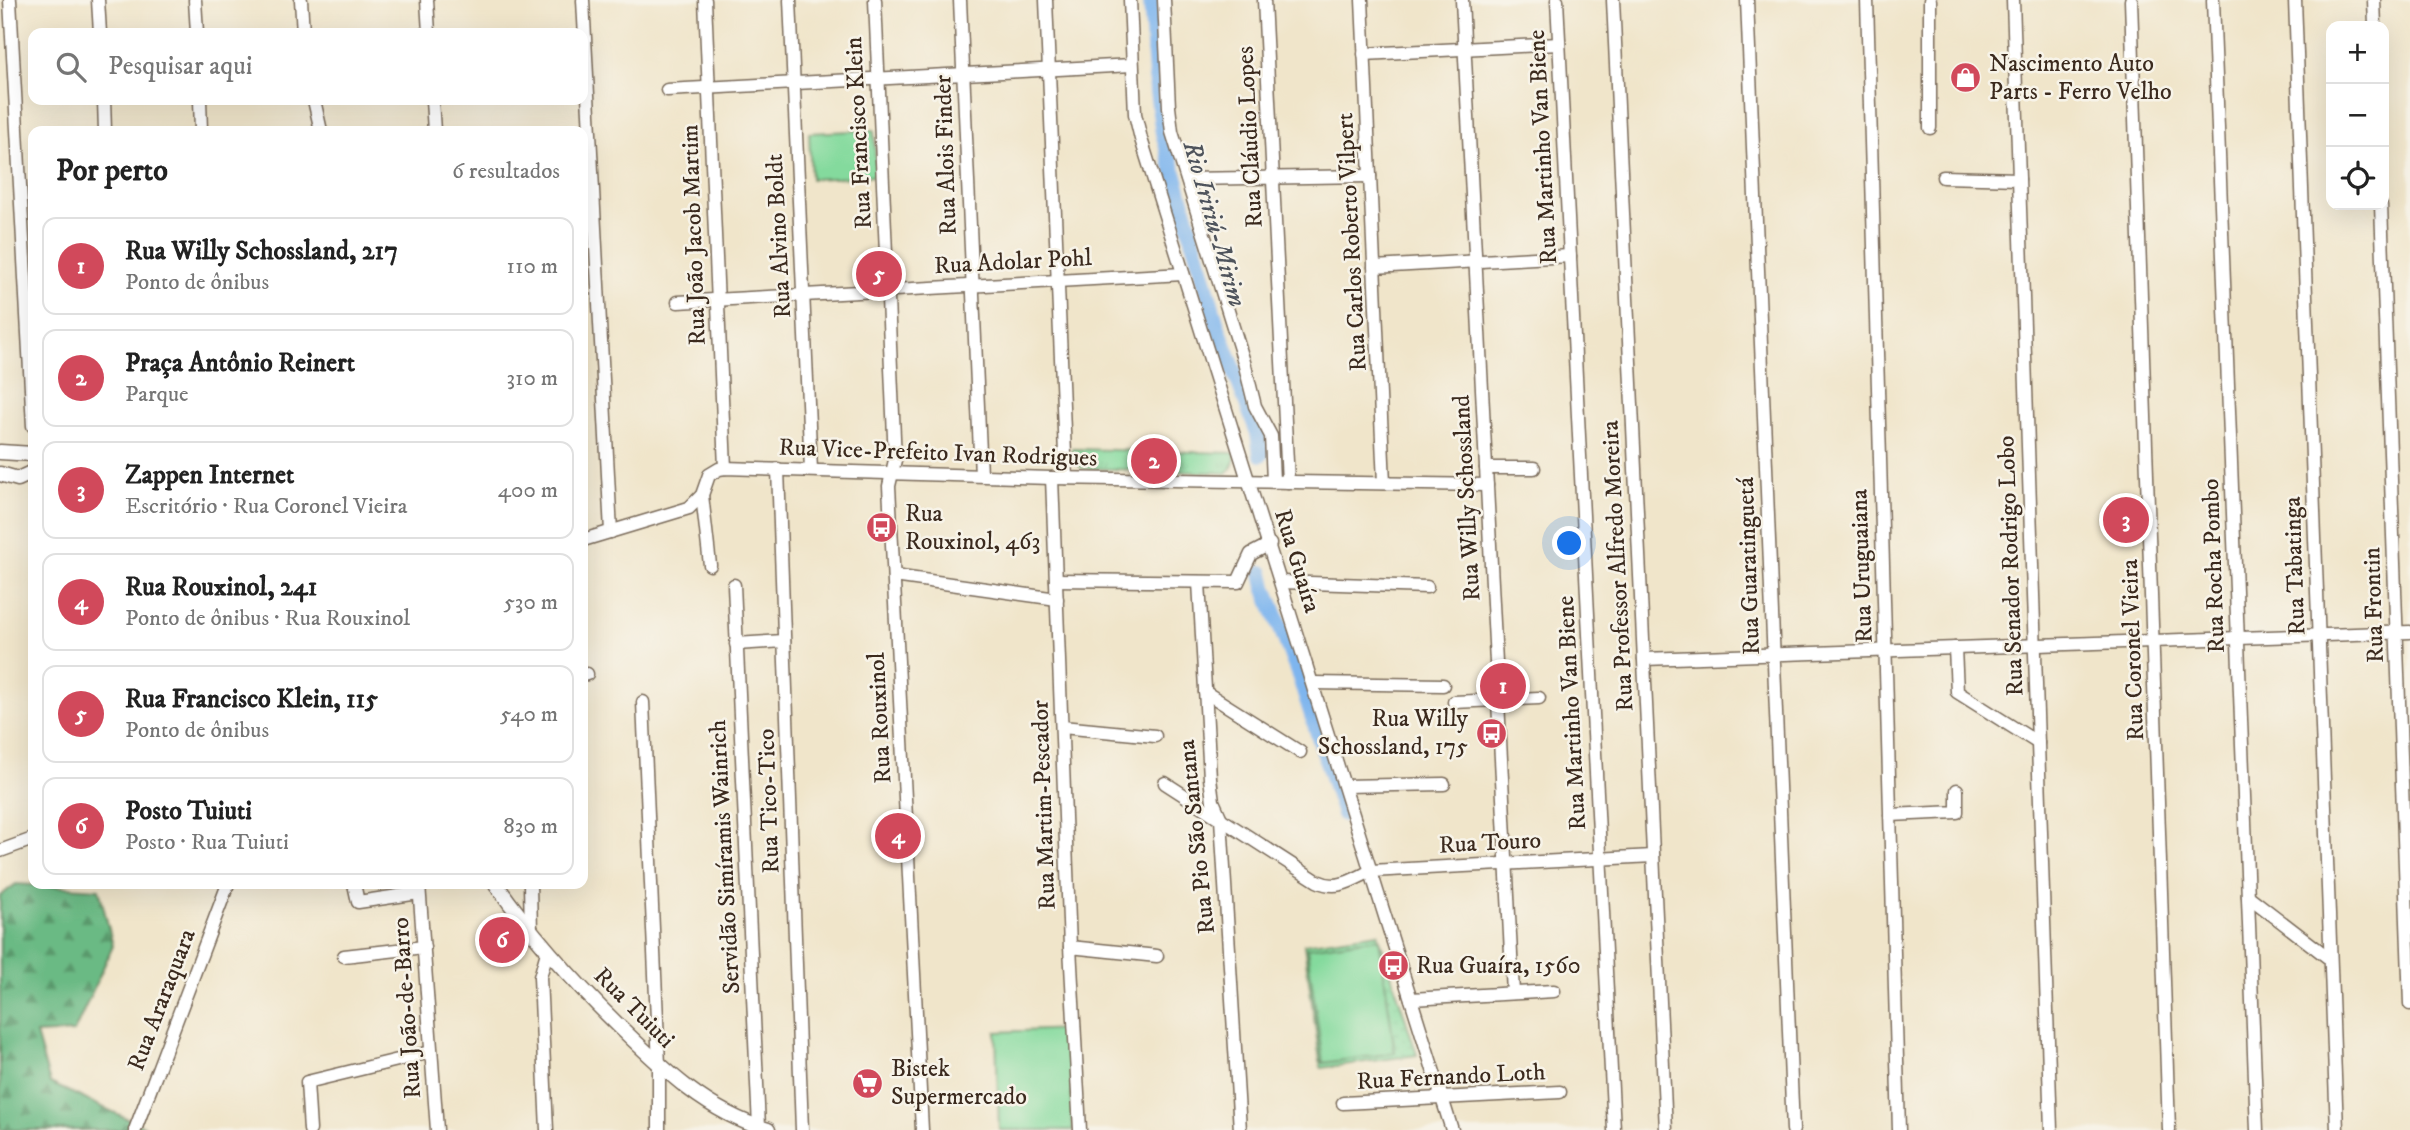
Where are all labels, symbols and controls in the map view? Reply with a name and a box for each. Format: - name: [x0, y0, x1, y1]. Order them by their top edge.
- map controls: [2326, 21, 2389, 210]
- button: +: [2326, 21, 2389, 84]
- search box: [28, 28, 588, 105]
- street label: Rua Martinho Van Biene: [1522, 29, 1564, 265]
- street label: Rua Francisco Klein: [839, 36, 879, 230]
- street label: Rua Cláudio Lopes: [1230, 45, 1270, 229]
- icon: search: [52, 48, 90, 86]
- place label: Nascimento Auto Parts - Ferro Velho: [1989, 49, 2172, 107]
- text: Pesquisar aqui: [108, 50, 252, 83]
- shop icon: Nascimento Auto Parts - Ferro Velho: [1949, 61, 1983, 95]
- street label: Rua Alois Finder: [928, 74, 964, 236]
- button: −: [2326, 84, 2389, 147]
- street label: Rua Carlos Roberto Vilpert: [1330, 112, 1374, 372]
- street label: Rua João Jacob Martim: [675, 124, 713, 346]
- water label: Rio Iririú-Mirim: [1174, 136, 1253, 311]
- button: locate: [2326, 147, 2389, 210]
- text: Por perto: [56, 153, 168, 190]
- street label: Rua Alvino Boldt: [760, 153, 798, 319]
- text: 6 resultados: [452, 157, 560, 186]
- text: Rua Willy Schossland, 217: [125, 235, 398, 268]
- street label: Rua Adolar Pohl: [933, 243, 1093, 281]
- pin: 5: [856, 248, 902, 300]
- text: 1: [77, 252, 85, 281]
- text: 110 m: [507, 252, 558, 281]
- text: Ponto de ônibus: [125, 268, 269, 297]
- text: Praça Antônio Reinert: [125, 347, 355, 380]
- text: 2: [75, 364, 87, 393]
- text: 310 m: [506, 364, 558, 393]
- text: Parque: [125, 380, 189, 409]
- street label: Rua Willy Schossland: [1447, 394, 1487, 602]
- street label: Rua Professor Alfredo Moreira: [1595, 419, 1641, 712]
- street label: Rua Vice-Prefeito Ivan Rodrigues: [778, 432, 1098, 474]
- pin: 2: [1131, 435, 1177, 487]
- street label: Rua Senador Rodrigo Lobo: [1991, 435, 2031, 697]
- text: Zappen Internet: [125, 459, 294, 492]
- text: 3: [77, 476, 85, 505]
- text: 400 m: [498, 476, 558, 505]
- street label: Rua Guaratinguetá: [1731, 476, 1767, 656]
- street label: Rua Rocha Pombo: [2196, 478, 2232, 654]
- street label: Rua Uruguaiana: [1844, 488, 1880, 643]
- text: Escritório · Rua Coronel Vieira: [125, 492, 407, 521]
- pin: 3: [2103, 494, 2149, 546]
- street label: Rua Tabatinga: [2278, 495, 2312, 636]
- place label: Rua Rouxinol, 463: [905, 499, 1040, 557]
- street label: Rua Guaíra: [1267, 506, 1327, 617]
- bus stop icon: Rua Rouxinol, 463: [865, 511, 899, 545]
- your location: [1552, 526, 1586, 560]
- street label: Rua Frontin: [2357, 546, 2391, 663]
- street label: Rua Coronel Vieira: [2115, 558, 2151, 742]
- text: Rua Rouxinol, 241: [125, 571, 317, 604]
- text: 4: [74, 588, 88, 617]
- text: 530 m: [503, 588, 558, 617]
- street label: Rua Martinho Van Biene: [1551, 595, 1593, 831]
- text: Ponto de ônibus · Rua Rouxinol: [125, 604, 410, 633]
- street label: Rua Rouxinol: [862, 651, 898, 784]
- pin: 1: [1480, 660, 1526, 712]
- text: Rua Francisco Klein, 115: [125, 683, 378, 716]
- street label: Rua Martim-Pescador: [1025, 699, 1063, 911]
- text: 5: [75, 700, 87, 729]
- text: 540 m: [500, 700, 558, 729]
- place label: Rua Willy Schossland, 175: [1318, 704, 1469, 762]
- text: Ponto de ônibus: [125, 716, 269, 745]
- bus stop icon: Rua Willy Schossland, 175: [1474, 716, 1508, 750]
- street label: Servidão Simíramis Wainrich: [703, 719, 747, 995]
- street label: Rua Tico-Tico: [751, 728, 787, 874]
- street label: Rua Pio São Santana: [1172, 738, 1222, 936]
- text: Posto Tuiuti: [125, 795, 252, 828]
- pin: 4: [875, 810, 921, 862]
- text: 6: [75, 812, 87, 841]
- text: 830 m: [503, 812, 558, 841]
- street label: Rua Touro: [1438, 825, 1542, 861]
- text: Posto · Rua Tuiuti: [125, 828, 289, 857]
- pin: 6: [479, 914, 525, 966]
- street label: Rua João-de-Barro: [386, 916, 428, 1100]
- street label: Rua Araraquara: [121, 924, 203, 1075]
- bus stop icon: Rua Guaíra, 1560: [1376, 949, 1410, 983]
- place label: Rua Guaíra, 1560: [1416, 951, 1581, 981]
- street label: Rua Tuiuti: [587, 961, 681, 1055]
- place label: Bistek Supermercado: [891, 1054, 1027, 1112]
- street label: Rua Fernando Loth: [1356, 1057, 1547, 1097]
- supermarket icon: Bistek Supermercado: [851, 1066, 885, 1100]

